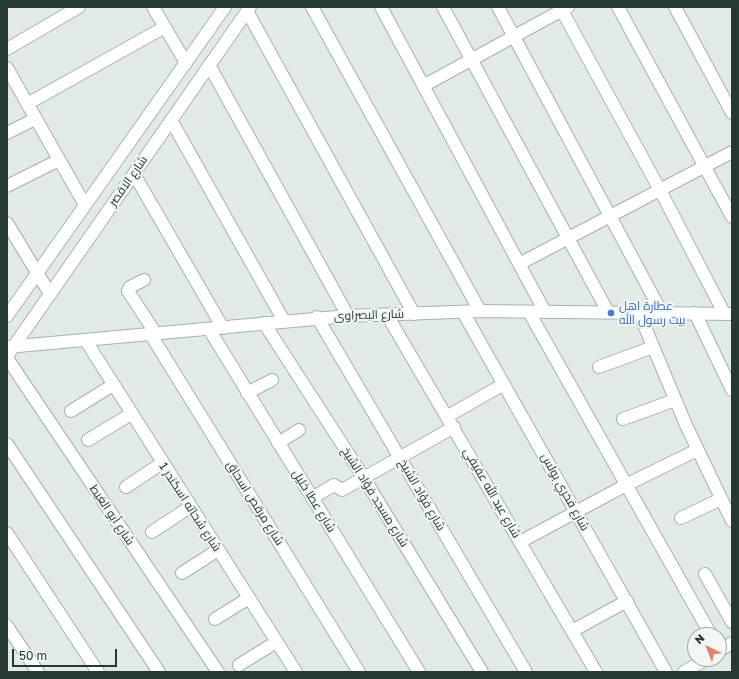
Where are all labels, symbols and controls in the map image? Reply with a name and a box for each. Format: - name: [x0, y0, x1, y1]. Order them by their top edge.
- street label: شارع الاقصر: [105, 153, 151, 209]
- place label: عطارة اهل بيت رسول الله: [619, 299, 685, 327]
- street label: شارع البصراوى: [334, 307, 404, 323]
- marker: عطارة اهل بيت رسول الله: [606, 308, 616, 318]
- street label: شارع مسجد فؤاد الشيخ: [338, 444, 412, 550]
- street label: شارع عبد الله عفيفي: [460, 445, 524, 541]
- street label: شارع فخري بولس: [538, 451, 592, 533]
- street label: شارع فؤاد الشيخ: [396, 457, 448, 533]
- street label: شارع مرقص اسحاق: [223, 458, 287, 548]
- street label: شارع شحاته اسكندر 1: [156, 460, 224, 554]
- street label: شارع عطا خليل: [289, 467, 339, 535]
- street label: شارع أبو الغيط: [86, 482, 138, 548]
- north arrow: [687, 627, 727, 667]
- text: N: [692, 631, 707, 646]
- scale bar: [14, 641, 119, 667]
- text: 50 m: [19, 648, 47, 663]

